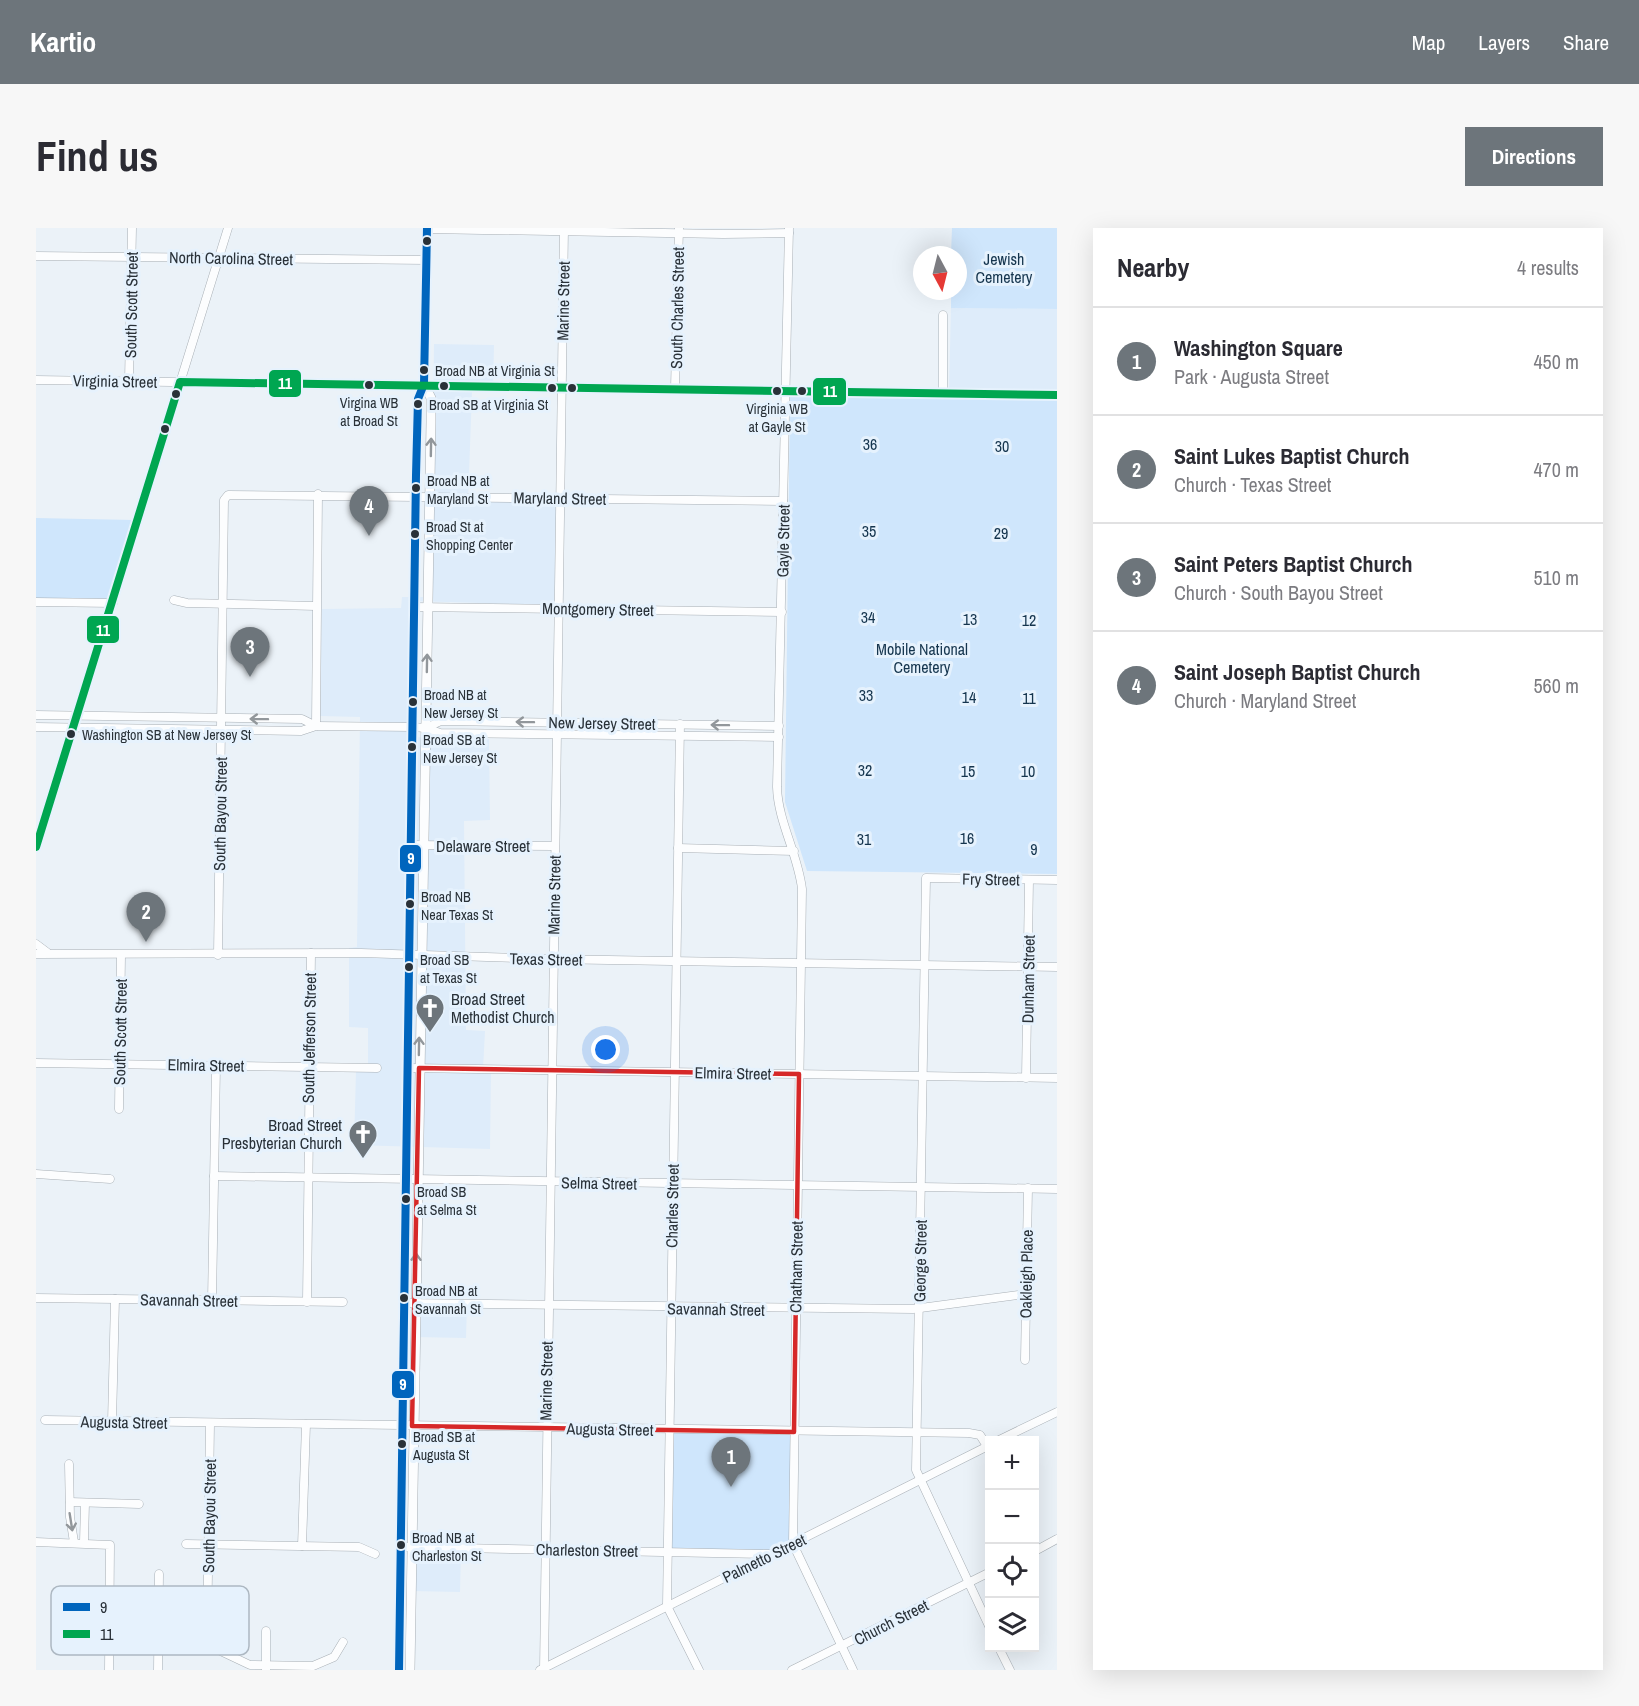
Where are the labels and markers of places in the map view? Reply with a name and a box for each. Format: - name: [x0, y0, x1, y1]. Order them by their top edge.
- unlabelled marker: [421, 235, 433, 247]
- place label: Broad NB at Virginia St: [435, 362, 555, 380]
- marker: Broad NB at Virginia St: [418, 364, 430, 376]
- marker: Virgina WB at Broad St: [363, 379, 375, 391]
- unlabelled marker: [438, 380, 450, 392]
- unlabelled marker: [546, 382, 558, 394]
- unlabelled marker: [566, 382, 578, 394]
- marker: Virginia WB at Gayle St: [771, 385, 783, 397]
- unlabelled marker: [796, 385, 808, 397]
- unlabelled marker: [170, 388, 182, 400]
- place label: Virgina WB at Broad St: [340, 394, 399, 430]
- place label: Broad SB at Virginia St: [429, 396, 548, 414]
- marker: Broad SB at Virginia St: [412, 398, 424, 410]
- place label: Virginia WB at Gayle St: [746, 400, 808, 436]
- unlabelled marker: [159, 423, 171, 435]
- place label: Broad NB at Maryland St: [427, 472, 490, 508]
- marker: Broad NB at Maryland St: [410, 482, 422, 494]
- pin: 4: [350, 486, 388, 536]
- place label: Broad St at Shopping Center: [426, 518, 513, 554]
- marker: Broad St at Shopping Center: [409, 528, 421, 540]
- pin: 3: [230, 628, 270, 677]
- place label: Broad NB at New Jersey St: [424, 686, 498, 722]
- marker: Broad NB at New Jersey St: [407, 696, 419, 708]
- place label: Washington SB at New Jersey St: [82, 726, 251, 744]
- marker: Washington SB at New Jersey St: [65, 728, 77, 740]
- place label: Broad SB at New Jersey St: [423, 731, 497, 767]
- marker: Broad SB at New Jersey St: [406, 741, 418, 753]
- place label: Broad NB Near Texas St: [421, 888, 493, 924]
- pin: 2: [126, 892, 166, 942]
- marker: Broad NB Near Texas St: [404, 898, 416, 910]
- place label: Broad SB at Texas St: [420, 951, 477, 987]
- marker: Broad SB at Texas St: [403, 961, 415, 973]
- place label: Broad Street Methodist Church: [451, 988, 555, 1028]
- church icon: Broad Street Methodist Church: [414, 992, 446, 1034]
- place label: Broad Street Presbyterian Church: [222, 1114, 342, 1154]
- church icon: Broad Street Presbyterian Church: [347, 1118, 379, 1160]
- place label: Broad SB at Selma St: [417, 1183, 476, 1219]
- marker: Broad SB at Selma St: [400, 1193, 412, 1205]
- place label: Broad NB at Savannah St: [415, 1282, 481, 1318]
- marker: Broad NB at Savannah St: [398, 1292, 410, 1304]
- place label: Broad SB at Augusta St: [412, 1428, 475, 1464]
- marker: Broad SB at Augusta St: [396, 1438, 408, 1450]
- pin: 1: [712, 1438, 750, 1487]
- place label: Broad NB at Charleston St: [412, 1529, 482, 1565]
- marker: Broad NB at Charleston St: [395, 1539, 407, 1551]

